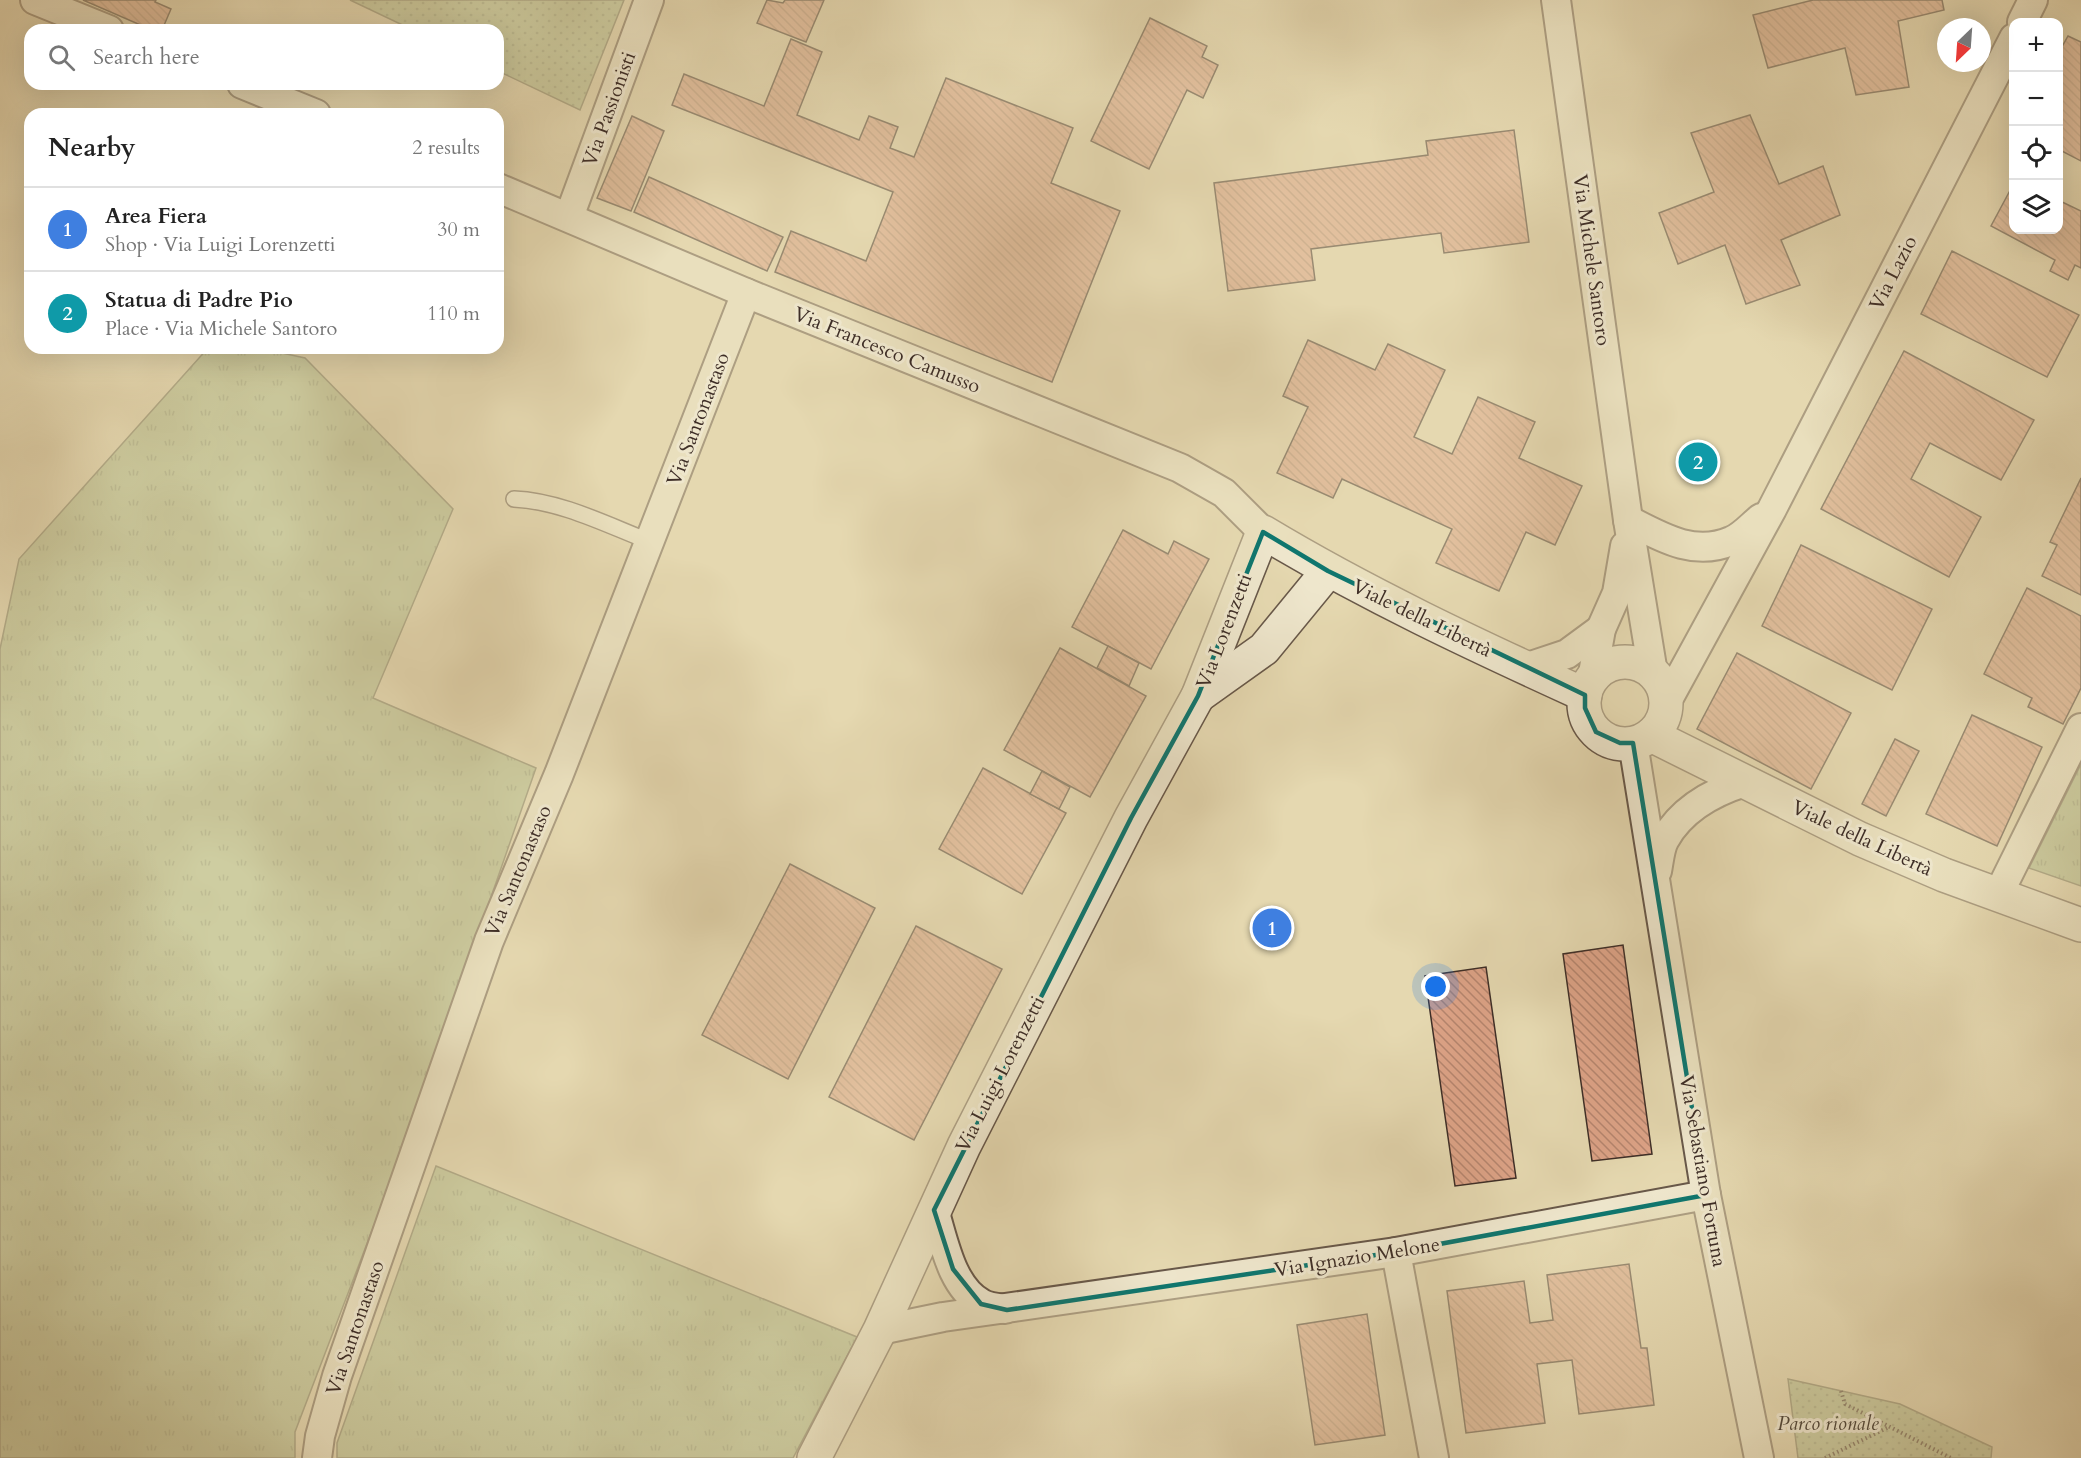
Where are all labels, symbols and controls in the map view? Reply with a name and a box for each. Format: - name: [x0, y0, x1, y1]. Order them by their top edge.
- north arrow: [1937, 18, 1991, 72]
- map controls: [2009, 18, 2063, 234]
- button: +: [2009, 18, 2063, 72]
- search box: [24, 24, 504, 90]
- icon: search: [45, 41, 78, 74]
- text: Search here: [93, 42, 200, 72]
- street label: Via Passionisti: [576, 48, 642, 170]
- button: −: [2009, 72, 2063, 126]
- button: locate: [2009, 126, 2063, 180]
- text: Nearby: [48, 130, 136, 165]
- text: 2 results: [412, 134, 480, 161]
- street label: Via Michele Santoro: [1567, 173, 1617, 348]
- button: layers: [2009, 180, 2063, 234]
- text: Area Fiera: [105, 201, 207, 231]
- text: 1: [62, 216, 73, 243]
- text: 30 m: [437, 216, 480, 243]
- text: Shop · Via Luigi Lorenzetti: [105, 231, 335, 258]
- street label: Via Lazio: [1863, 231, 1923, 315]
- text: Statua di Padre Pio: [105, 285, 293, 315]
- text: 2: [62, 300, 73, 327]
- text: 110 m: [427, 300, 480, 327]
- street label: Via Francesco Camusso: [790, 300, 985, 400]
- text: Place · Via Michele Santoro: [105, 315, 337, 342]
- street label: Via Santonastaso: [660, 348, 736, 489]
- pin: 2: [1678, 440, 1718, 484]
- street label: Via Lorenzetti: [1190, 569, 1258, 692]
- street label: Viale della Libertà: [1348, 573, 1497, 664]
- street label: Viale della Libertà: [1787, 794, 1937, 883]
- street label: Via Santonastaso: [478, 801, 558, 941]
- pin: 1: [1252, 906, 1292, 950]
- your location: [1421, 972, 1450, 1001]
- street label: Via Luigi Lorenzetti: [949, 991, 1051, 1157]
- street label: Via Sebastiano Fortuna: [1673, 1073, 1733, 1269]
- street label: Via Ignazio Melone: [1272, 1231, 1442, 1283]
- street label: Via Santonastaso: [319, 1257, 391, 1399]
- park label: Parco rionale: [1777, 1410, 1879, 1437]

